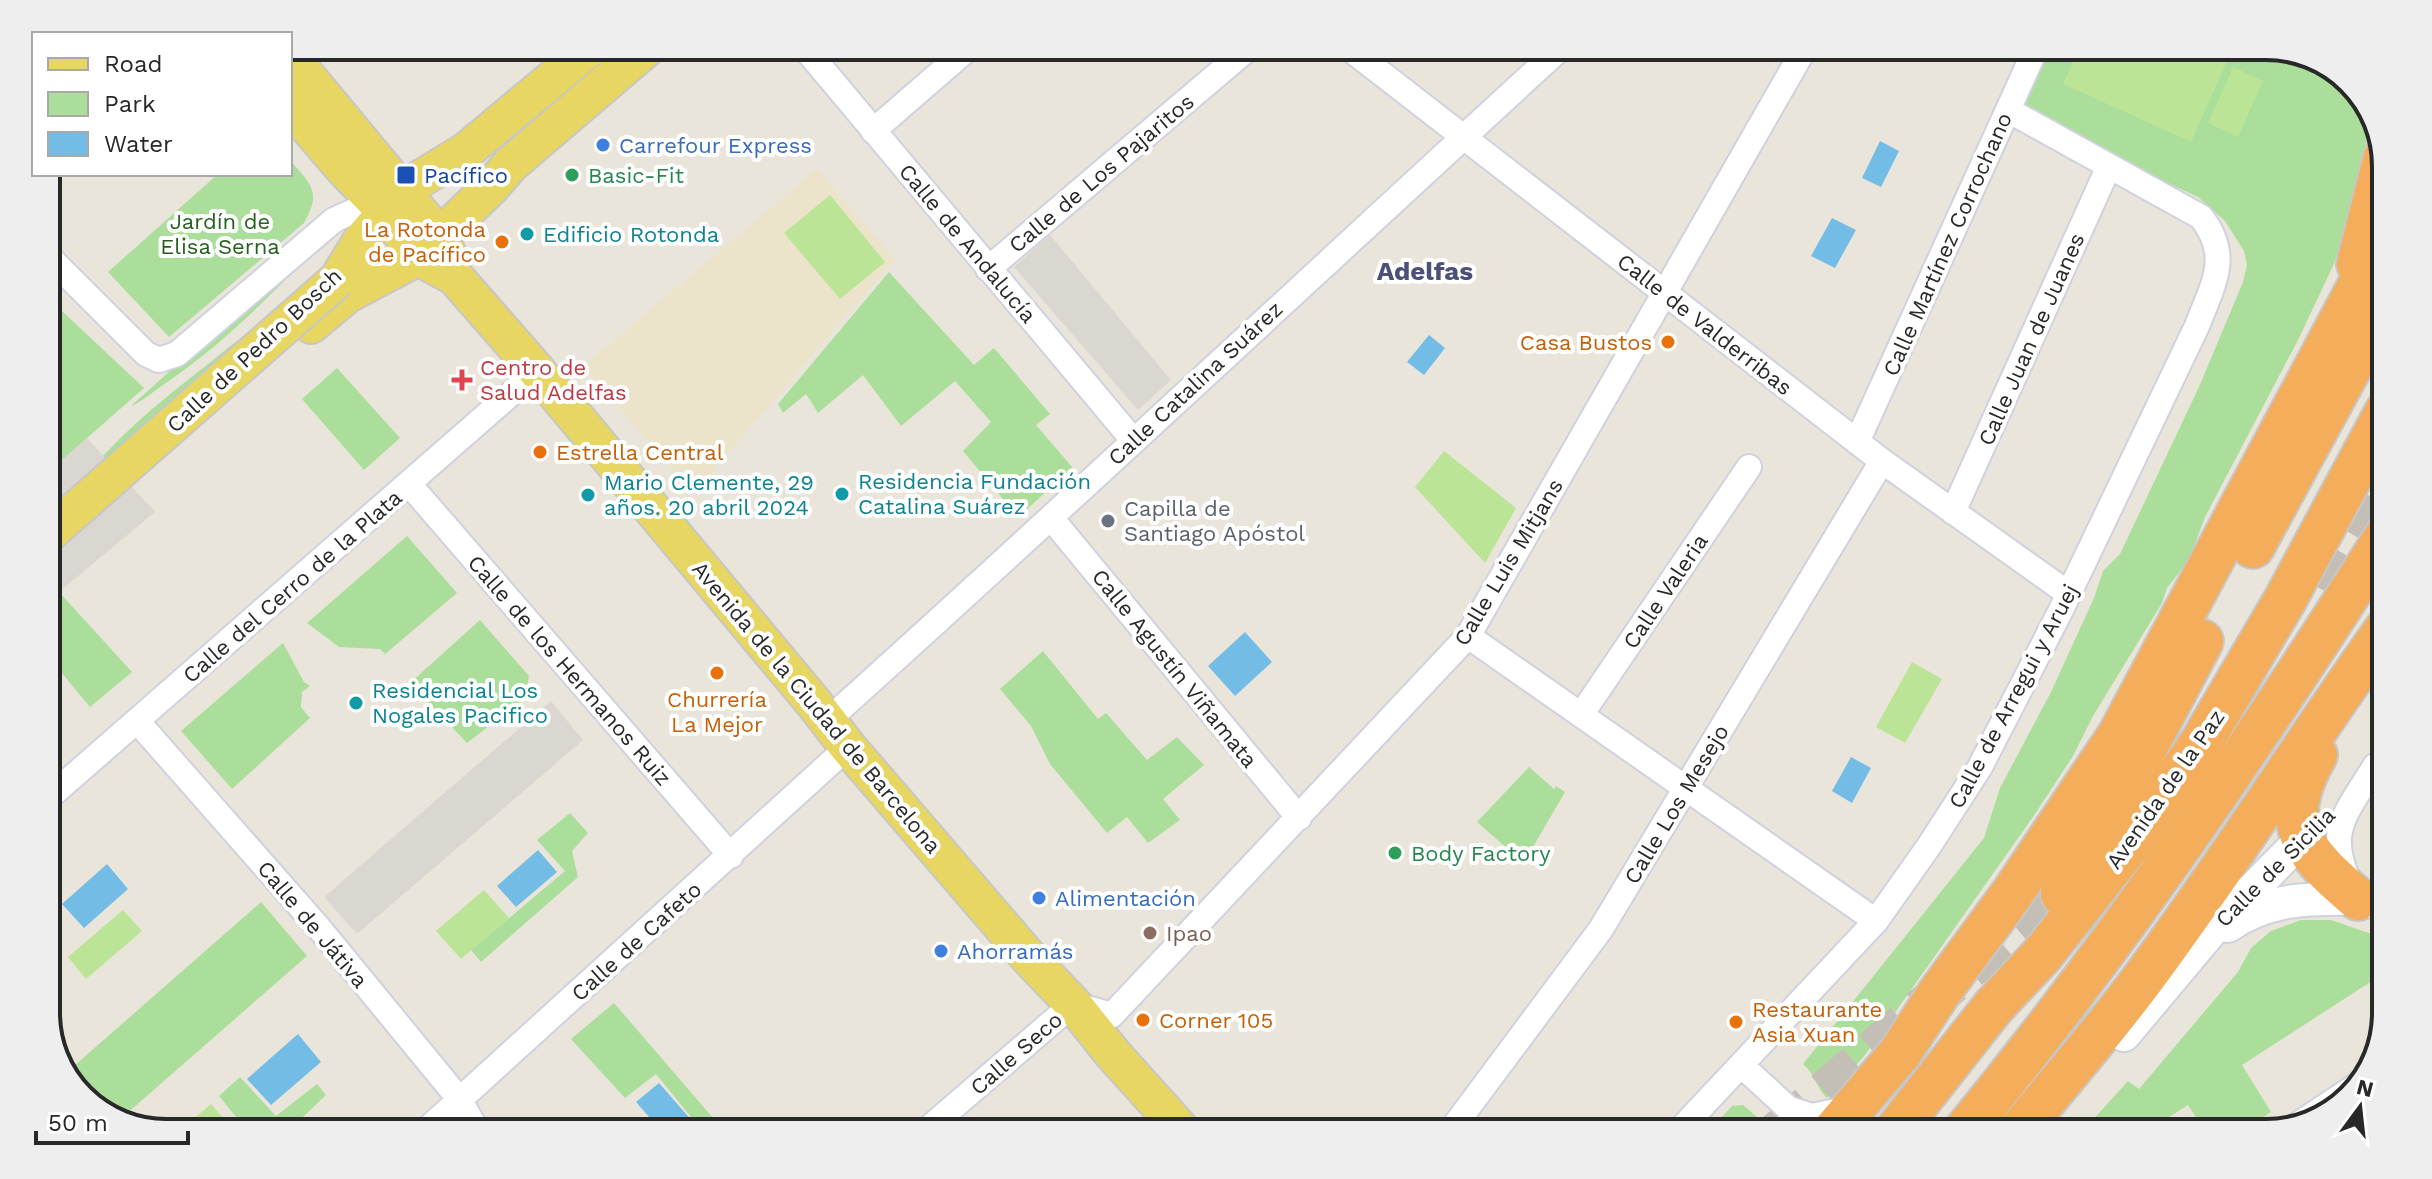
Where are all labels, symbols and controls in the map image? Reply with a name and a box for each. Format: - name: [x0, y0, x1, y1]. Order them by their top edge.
- legend: [32, 32, 292, 176]
- text: Road: [104, 50, 163, 78]
- street label: Calle de Los Pajaritos: [1004, 89, 1199, 258]
- text: Park: [104, 90, 156, 118]
- street label: Calle Martínez Corrochano: [1878, 109, 2017, 380]
- text: Water: [104, 130, 173, 158]
- place label: Carrefour Express: [619, 133, 812, 158]
- marker: Carrefour Express: [594, 136, 612, 154]
- street label: Calle de Andalucía: [894, 159, 1041, 328]
- place label: Pacífico: [424, 163, 508, 188]
- place label: Basic-Fit: [588, 163, 684, 188]
- marker: Pacífico: [395, 164, 417, 186]
- marker: Basic-Fit: [563, 166, 581, 184]
- park label: Jardín de Elisa Serna: [160, 209, 280, 259]
- place label: La Rotonda de Pacífico: [364, 217, 486, 267]
- place label: Edificio Rotonda: [543, 222, 719, 247]
- marker: Edificio Rotonda: [518, 225, 536, 243]
- street label: Calle Juan de Juanes: [1973, 229, 2090, 449]
- marker: La Rotonda de Pacífico: [493, 233, 511, 251]
- street label: Calle de Valderribas: [1612, 248, 1797, 400]
- district label: Adelfas: [1377, 256, 1473, 286]
- street label: Calle de Pedro Bosch: [162, 263, 347, 438]
- street label: Calle Catalina Suárez: [1103, 296, 1288, 471]
- place label: Casa Bustos: [1520, 330, 1652, 355]
- marker: Casa Bustos: [1659, 333, 1677, 351]
- place label: Centro de Salud Adelfas: [480, 355, 627, 405]
- marker: Centro de Salud Adelfas: [451, 369, 473, 391]
- place label: Estrella Central: [556, 440, 724, 465]
- marker: Estrella Central: [531, 443, 549, 461]
- place label: Residencia Fundación Catalina Suárez: [858, 469, 1091, 519]
- place label: Mario Clemente, 29 años. 20 abril 2024: [604, 470, 814, 520]
- street label: Calle Luis Mitjans: [1449, 474, 1568, 650]
- street label: Calle del Cerro de la Plata: [178, 485, 407, 688]
- marker: Residencia Fundación Catalina Suárez: [833, 485, 851, 503]
- marker: Mario Clemente, 29 años. 20 abril 2024: [579, 486, 597, 504]
- place label: Capilla de Santiago Apóstol: [1124, 496, 1305, 546]
- marker: Capilla de Santiago Apóstol: [1099, 512, 1117, 530]
- street label: Calle Valeria: [1618, 529, 1713, 653]
- street label: Calle de los Hermanos Ruiz: [463, 550, 676, 791]
- street label: Avenida de la Ciudad de Barcelona: [687, 556, 946, 858]
- street label: Calle Agustín Viñamata: [1087, 564, 1262, 773]
- street label: Calle de Arregui y Aruej: [1944, 580, 2083, 813]
- marker: Churrería La Mejor: [708, 664, 726, 682]
- place label: Residencial Los Nogales Pacifico: [372, 678, 548, 728]
- place label: Churrería La Mejor: [667, 687, 767, 737]
- marker: Residencial Los Nogales Pacifico: [347, 694, 365, 712]
- street label: Avenida de la Paz: [2101, 705, 2230, 874]
- street label: Calle Los Mesejo: [1619, 720, 1734, 888]
- street label: Calle de Sicilia: [2211, 803, 2340, 932]
- place label: Body Factory: [1411, 841, 1551, 866]
- marker: Body Factory: [1386, 844, 1404, 862]
- street label: Calle de Játiva: [252, 856, 373, 993]
- street label: Calle de Cafeto: [566, 877, 706, 1006]
- place label: Alimentación: [1055, 886, 1196, 911]
- marker: Alimentación: [1030, 889, 1048, 907]
- place label: Ipao: [1166, 921, 1212, 946]
- marker: Ipao: [1141, 924, 1159, 942]
- place label: Ahorramás: [957, 939, 1073, 964]
- marker: Ahorramás: [932, 942, 950, 960]
- place label: Restaurante Asia Xuan: [1752, 997, 1882, 1047]
- street label: Calle Seco: [965, 1007, 1067, 1100]
- place label: Corner 105: [1159, 1008, 1273, 1033]
- marker: Corner 105: [1134, 1011, 1152, 1029]
- marker: Restaurante Asia Xuan: [1727, 1013, 1745, 1031]
- north arrow: [2320, 1067, 2400, 1147]
- text: N: [2354, 1074, 2376, 1102]
- scale bar: [36, 1095, 188, 1145]
- text: 50 m: [48, 1109, 108, 1137]

